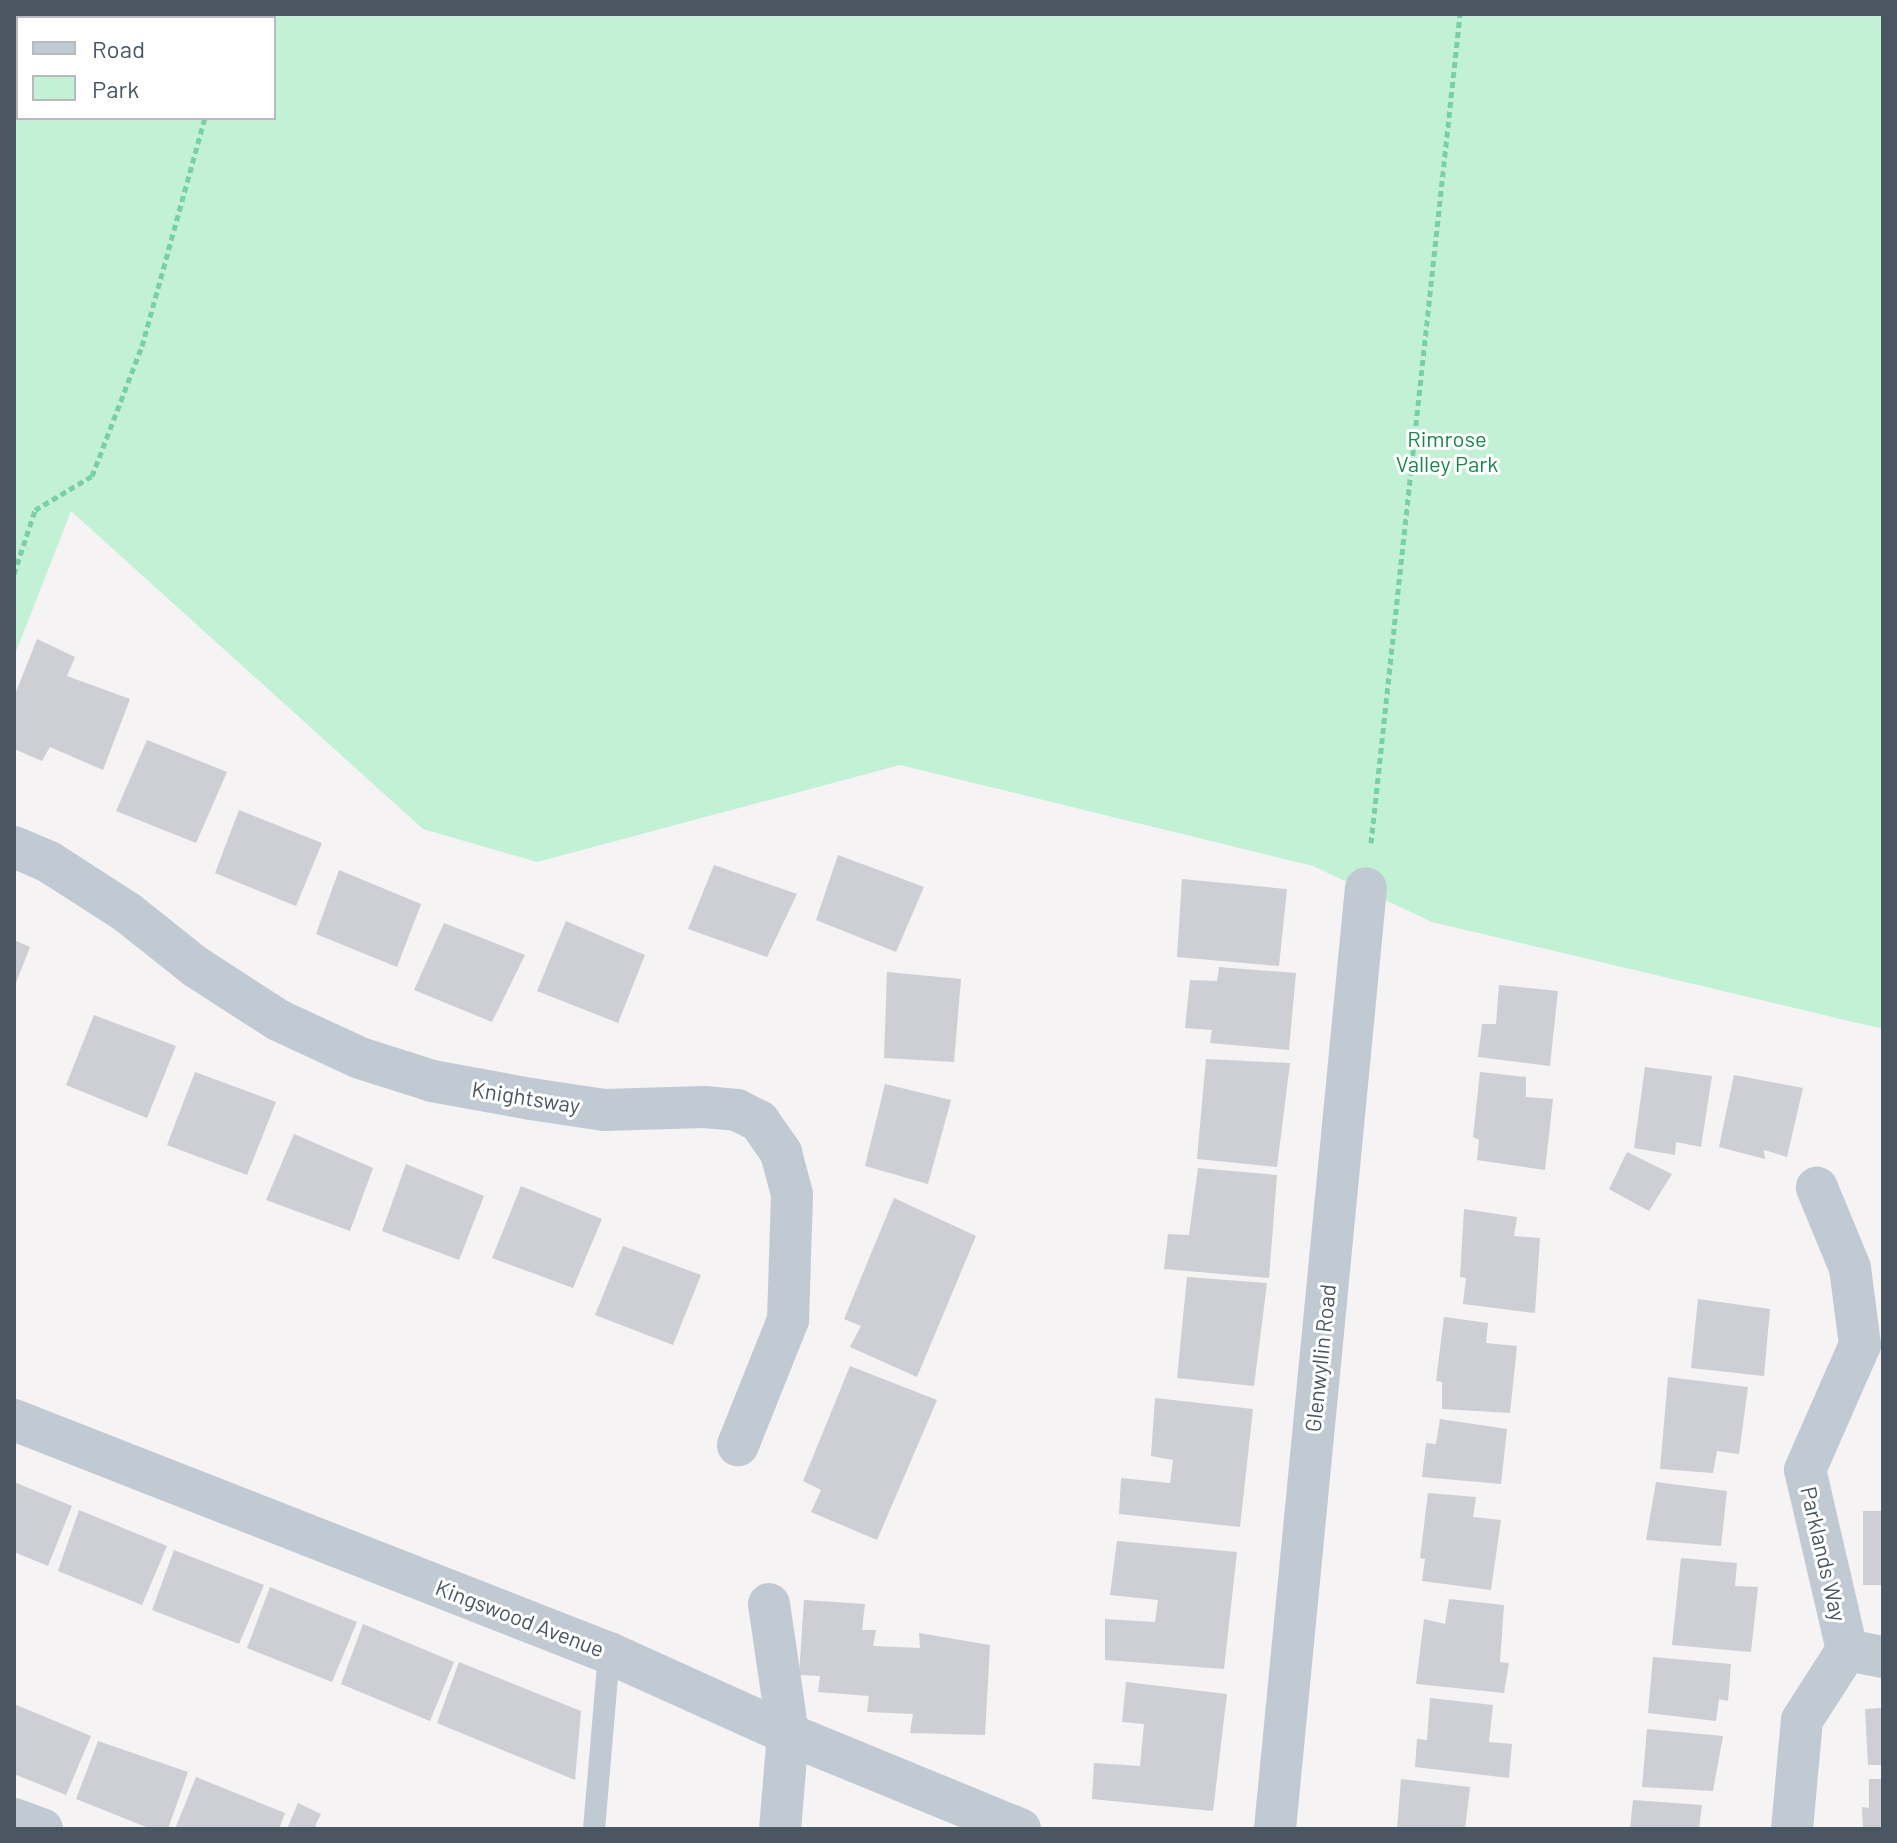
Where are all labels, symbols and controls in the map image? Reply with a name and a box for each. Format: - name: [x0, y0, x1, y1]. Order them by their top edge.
- legend: [16, 16, 276, 120]
- text: Road: [92, 34, 145, 63]
- text: Park: [92, 74, 139, 103]
- park label: Rimrose Valley Park: [1396, 425, 1498, 476]
- street label: Knightsway: [470, 1075, 582, 1119]
- street label: Glenwyllin Road: [1299, 1283, 1341, 1433]
- street label: Parklands Way: [1796, 1484, 1852, 1624]
- street label: Kingswood Avenue: [432, 1574, 608, 1662]

